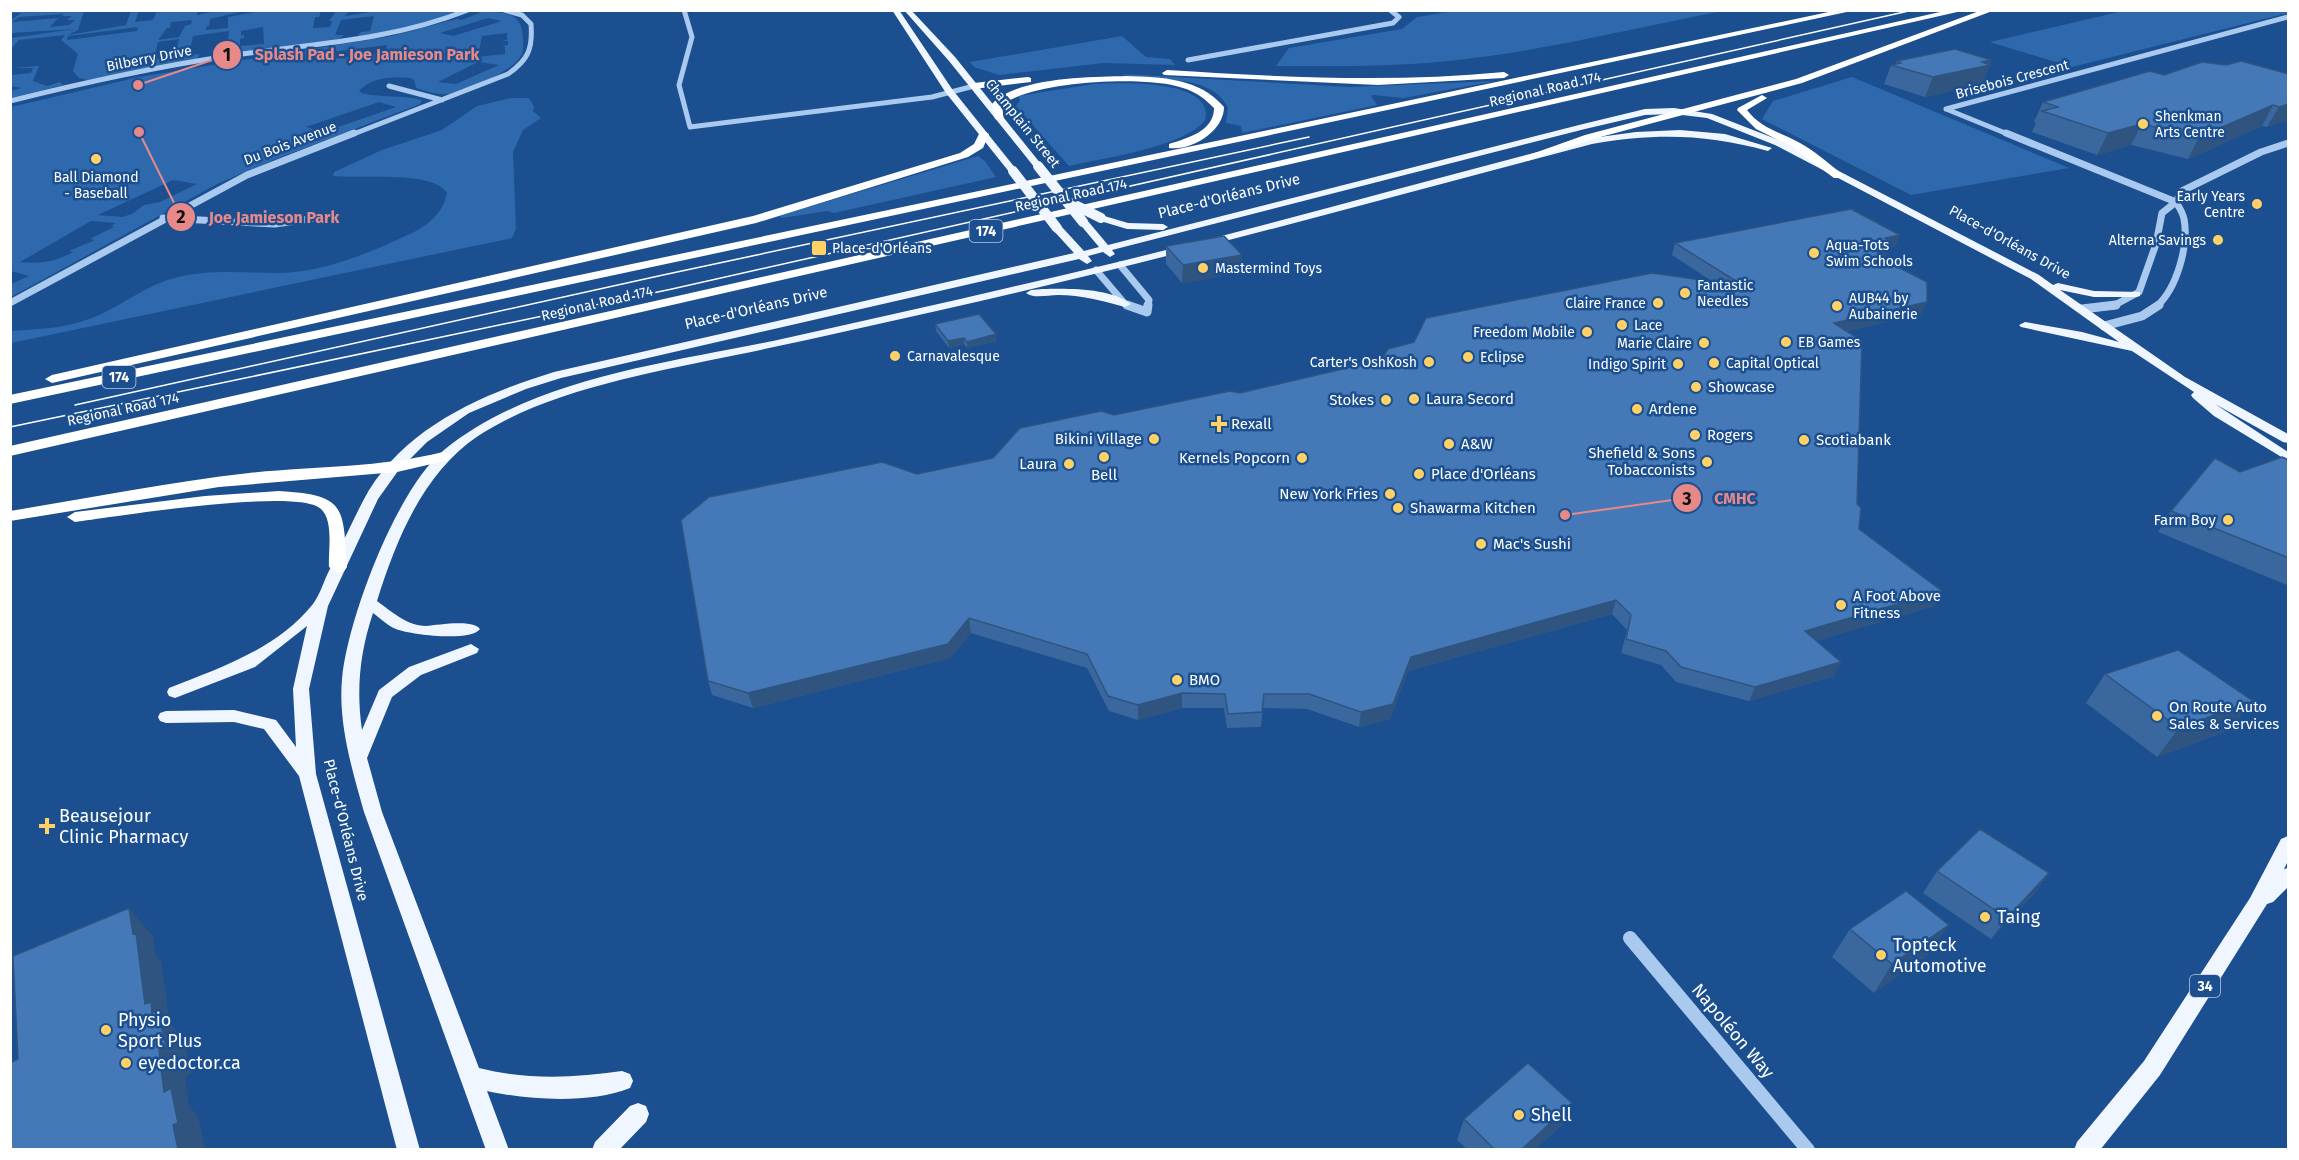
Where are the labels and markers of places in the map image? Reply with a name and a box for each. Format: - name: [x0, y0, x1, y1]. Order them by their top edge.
- callout: Splash Pad - Joe Jamieson Park: [212, 38, 491, 72]
- place label: Shenkman Arts Centre: [2155, 108, 2225, 141]
- marker: Shenkman Arts Centre: [2136, 117, 2150, 131]
- marker: Ball Diamond - Baseball: [89, 152, 103, 166]
- place label: Ball Diamond - Baseball: [53, 169, 139, 202]
- place label: Early Years Centre: [2176, 188, 2245, 221]
- marker: Early Years Centre: [2250, 197, 2264, 211]
- callout: Joe Jamieson Park: [166, 200, 351, 234]
- place label: Alterna Savings: [2109, 232, 2206, 249]
- marker: Alterna Savings: [2211, 233, 2225, 247]
- place label: Aqua-Tots Swim Schools: [1826, 237, 1913, 270]
- marker: Place-d'Orléans: [810, 239, 828, 257]
- place label: Place-d'Orléans: [832, 240, 932, 257]
- marker: Aqua-Tots Swim Schools: [1807, 246, 1821, 260]
- place label: Mastermind Toys: [1215, 260, 1322, 277]
- marker: Mastermind Toys: [1196, 261, 1210, 275]
- place label: Fantastic Needles: [1697, 277, 1754, 310]
- marker: Fantastic Needles: [1678, 286, 1692, 300]
- place label: AUB44 by Aubainerie: [1849, 290, 1918, 323]
- place label: Claire France: [1565, 295, 1646, 312]
- marker: Claire France: [1651, 296, 1665, 310]
- marker: AUB44 by Aubainerie: [1830, 299, 1844, 313]
- place label: Lace: [1634, 317, 1663, 334]
- marker: Lace: [1615, 318, 1629, 332]
- place label: Freedom Mobile: [1473, 324, 1575, 341]
- marker: Freedom Mobile: [1580, 325, 1594, 339]
- place label: EB Games: [1798, 334, 1861, 351]
- place label: Marie Claire: [1617, 335, 1692, 352]
- marker: EB Games: [1779, 335, 1793, 349]
- marker: Marie Claire: [1697, 336, 1711, 350]
- place label: Carnavalesque: [907, 348, 1000, 365]
- marker: Carnavalesque: [888, 349, 902, 363]
- place label: Eclipse: [1480, 349, 1524, 366]
- marker: Eclipse: [1461, 350, 1475, 364]
- place label: Carter's OshKosh: [1310, 354, 1417, 371]
- marker: Carter's OshKosh: [1422, 355, 1436, 369]
- place label: Capital Optical: [1726, 355, 1819, 372]
- place label: Indigo Spirit: [1588, 356, 1667, 373]
- marker: Capital Optical: [1707, 356, 1721, 370]
- marker: Indigo Spirit: [1671, 357, 1685, 371]
- place label: Showcase: [1708, 378, 1775, 396]
- marker: Showcase: [1689, 380, 1703, 394]
- place label: Laura Secord: [1426, 390, 1514, 408]
- place label: Stokes: [1329, 391, 1374, 409]
- marker: Laura Secord: [1407, 392, 1421, 406]
- marker: Stokes: [1379, 393, 1393, 407]
- place label: Ardene: [1649, 400, 1697, 418]
- marker: Ardene: [1630, 402, 1644, 416]
- place label: Rexall: [1231, 415, 1272, 433]
- marker: Rexall: [1212, 417, 1226, 431]
- place label: Rogers: [1707, 426, 1753, 444]
- marker: Rogers: [1688, 428, 1702, 442]
- place label: Bikini Village: [1055, 430, 1142, 448]
- place label: Scotiabank: [1816, 431, 1891, 449]
- marker: Bikini Village: [1147, 432, 1161, 446]
- marker: Scotiabank: [1797, 433, 1811, 447]
- place label: A&W: [1461, 435, 1493, 453]
- marker: A&W: [1442, 437, 1456, 451]
- place label: Shefield & Sons Tobacconists: [1588, 444, 1695, 479]
- place label: Kernels Popcorn: [1179, 449, 1290, 467]
- marker: Bell: [1097, 450, 1111, 464]
- marker: Kernels Popcorn: [1295, 451, 1309, 465]
- place label: Laura: [1019, 455, 1057, 473]
- marker: Shefield & Sons Tobacconists: [1700, 455, 1714, 469]
- marker: Laura: [1062, 457, 1076, 471]
- place label: Place d'Orléans: [1431, 465, 1536, 483]
- place label: Bell: [1091, 466, 1118, 484]
- marker: Place d'Orléans: [1412, 467, 1426, 481]
- callout: CMHC: [1672, 481, 1768, 515]
- place label: New York Fries: [1279, 485, 1378, 503]
- marker: New York Fries: [1383, 487, 1397, 501]
- place label: Shawarma Kitchen: [1410, 499, 1536, 517]
- marker: Shawarma Kitchen: [1391, 501, 1405, 515]
- place label: Farm Boy: [2154, 511, 2217, 529]
- marker: Farm Boy: [2221, 513, 2235, 527]
- place label: Mac's Sushi: [1493, 535, 1571, 553]
- marker: Mac's Sushi: [1474, 537, 1488, 551]
- place label: A Foot Above Fitness: [1853, 587, 1941, 622]
- marker: A Foot Above Fitness: [1834, 598, 1848, 612]
- place label: BMO: [1189, 671, 1220, 689]
- marker: BMO: [1170, 673, 1184, 687]
- place label: On Route Auto Sales & Services: [2169, 698, 2279, 733]
- marker: On Route Auto Sales & Services: [2150, 709, 2164, 723]
- place label: Beausejour Clinic Pharmacy: [59, 805, 188, 848]
- marker: Beausejour Clinic Pharmacy: [40, 819, 54, 833]
- place label: Taing: [1997, 906, 2041, 928]
- marker: Taing: [1978, 910, 1992, 924]
- place label: Topteck Automotive: [1893, 934, 1987, 977]
- marker: Topteck Automotive: [1874, 948, 1888, 962]
- place label: Physio Sport Plus: [118, 1009, 202, 1052]
- marker: Physio Sport Plus: [99, 1023, 113, 1037]
- place label: eyedoctor.ca: [138, 1052, 241, 1074]
- marker: eyedoctor.ca: [119, 1056, 133, 1070]
- place label: Shell: [1531, 1104, 1572, 1126]
- marker: Shell: [1512, 1108, 1526, 1122]

